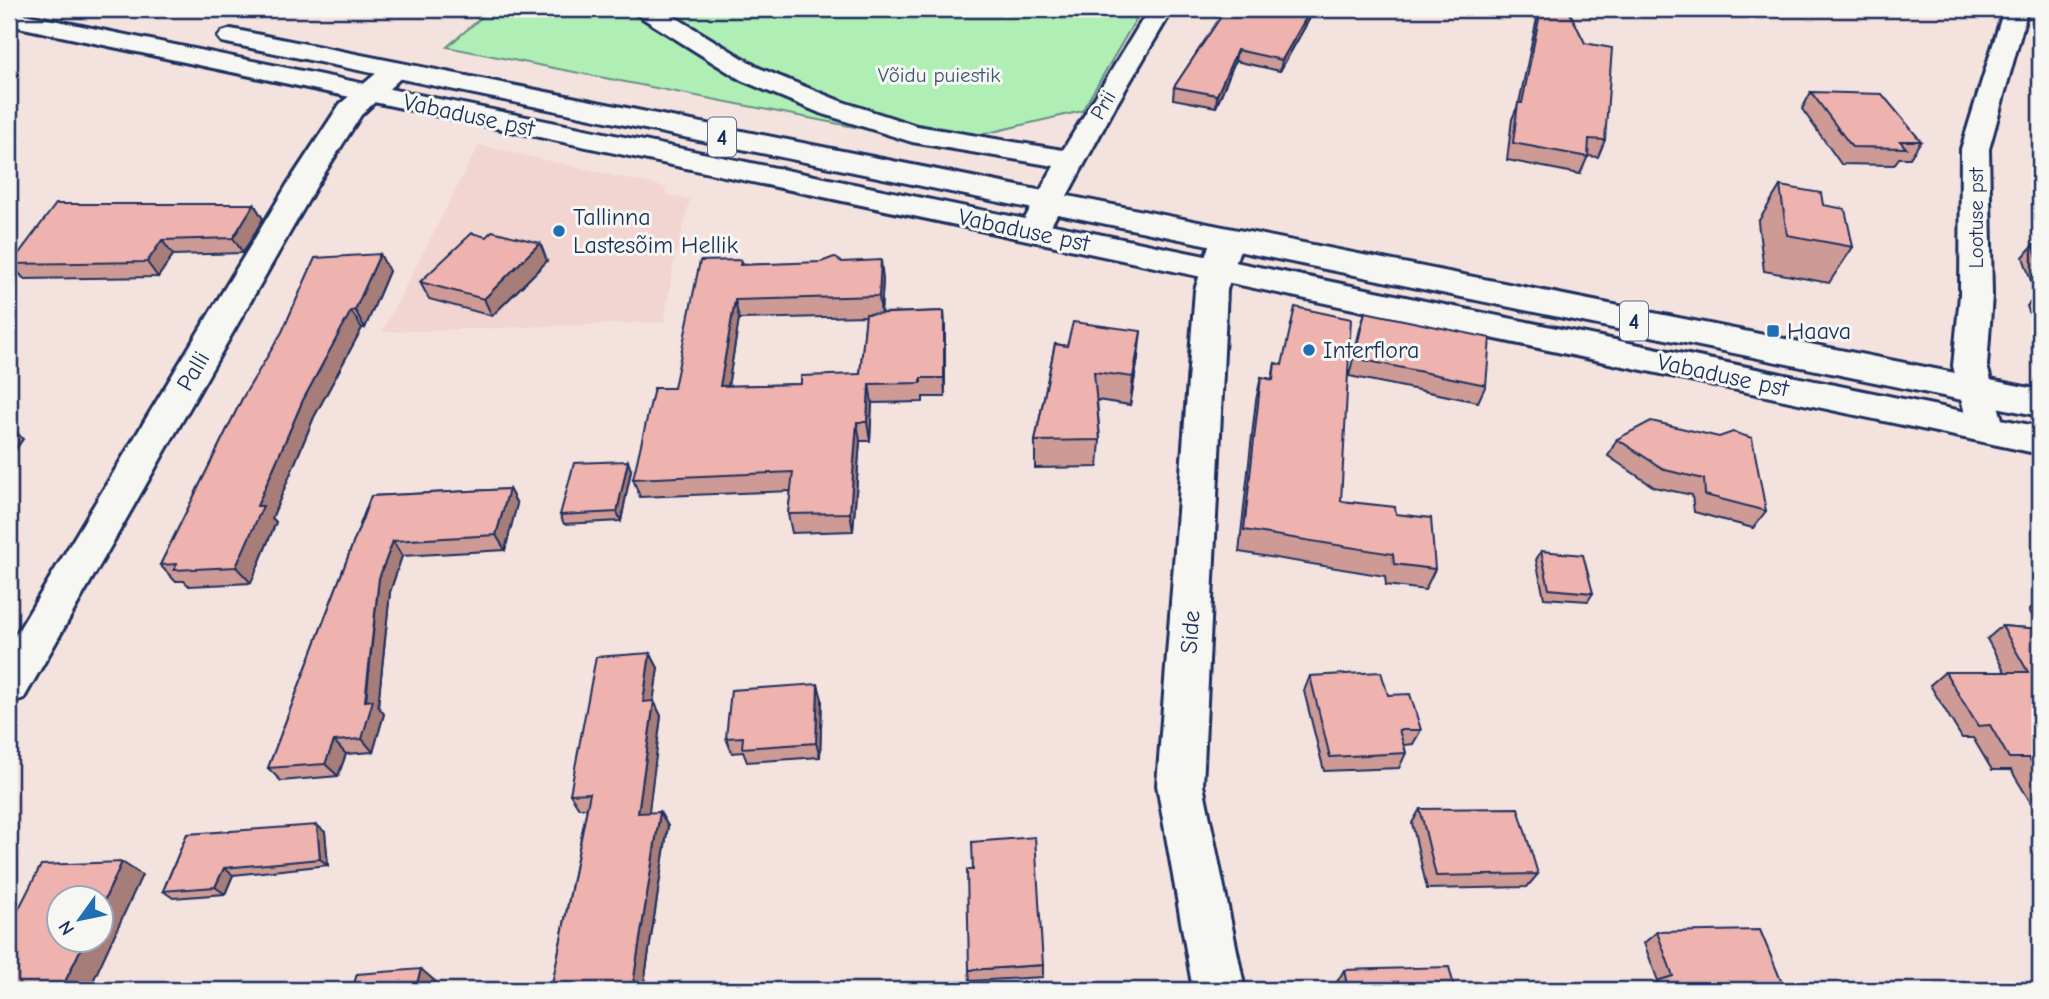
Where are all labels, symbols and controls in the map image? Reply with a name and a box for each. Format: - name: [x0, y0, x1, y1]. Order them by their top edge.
- park label: Võidu puiestik: [878, 63, 1000, 87]
- street label: Prii: [1085, 86, 1121, 124]
- street label: Vabaduse pst: [401, 87, 538, 143]
- road number: 4: [708, 118, 736, 156]
- street label: Lootuse pst: [1964, 167, 1988, 268]
- street label: Vabaduse pst: [956, 202, 1093, 258]
- place label: Tallinna Lastesõim Hellik: [573, 203, 738, 259]
- marker: Tallinna Lastesõim Hellik: [551, 223, 567, 239]
- road number: 4: [1620, 302, 1648, 340]
- place label: Haava: [1787, 317, 1851, 345]
- marker: Haava: [1765, 323, 1781, 339]
- place label: Interflora: [1323, 336, 1420, 364]
- marker: Interflora: [1301, 342, 1317, 358]
- street label: Palli: [171, 346, 215, 396]
- street label: Vabaduse pst: [1655, 347, 1792, 403]
- street label: Side: [1175, 609, 1205, 655]
- north arrow: [46, 884, 116, 954]
- text: N: [54, 917, 79, 939]

